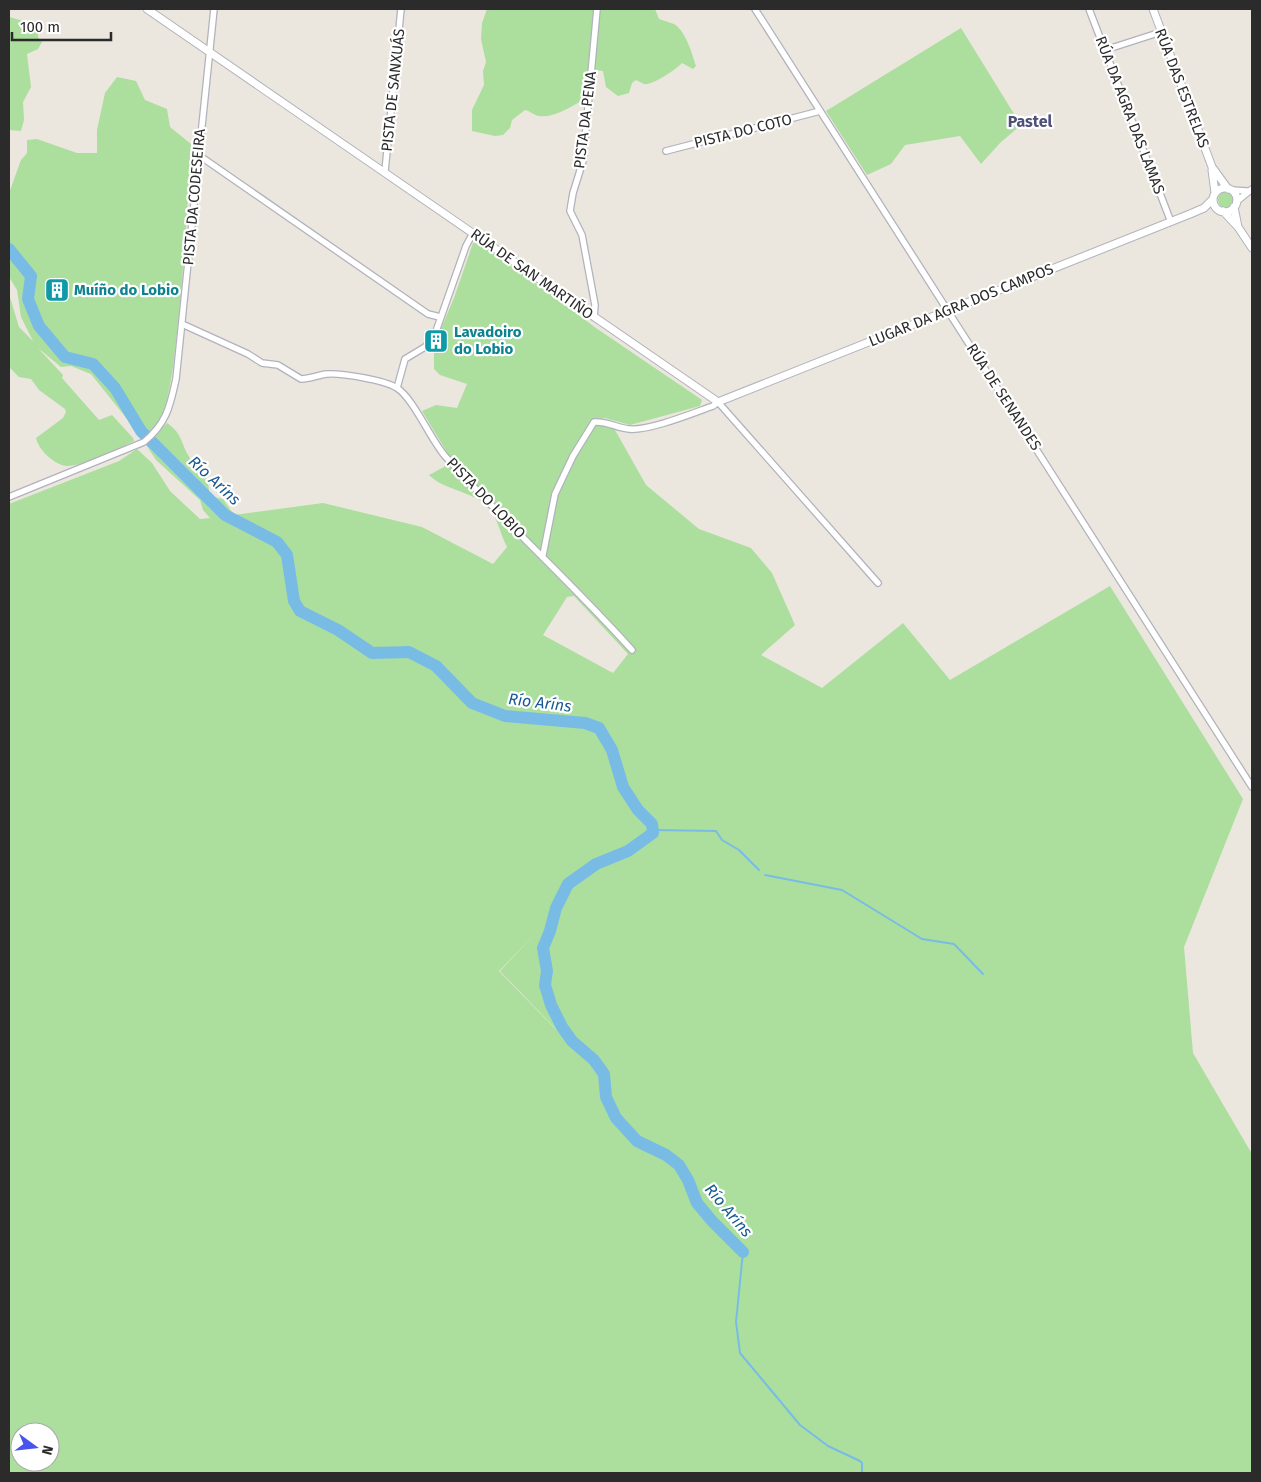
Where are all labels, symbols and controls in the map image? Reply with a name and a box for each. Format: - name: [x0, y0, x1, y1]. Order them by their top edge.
- scale bar: [12, 10, 111, 42]
- text: 100 m: [20, 18, 60, 36]
- street label: RÚA DAS ESTRELAS: [1151, 26, 1213, 150]
- street label: PISTA DE SANXUÁS: [378, 28, 408, 152]
- street label: RÚA DA AGRA DAS LAMAS: [1092, 33, 1168, 197]
- street label: PISTA DA PENA: [570, 70, 600, 170]
- street label: PISTA DO COTO: [692, 110, 794, 152]
- district label: Pastel: [1008, 112, 1053, 131]
- street label: PISTA DA CODESEIRA: [179, 128, 209, 266]
- street label: RÚA DE SAN MARTIÑO: [467, 225, 597, 323]
- street label: LUGAR DA AGRA DOS CAMPOS: [866, 260, 1056, 350]
- building icon: Muíño do Lobio: [44, 277, 70, 303]
- place label: Muíño do Lobio: [74, 281, 179, 299]
- place label: Lavadoiro do Lobio: [454, 323, 522, 358]
- building icon: Lavadoiro do Lobio: [423, 328, 449, 354]
- street label: RÚA DE SENANDES: [963, 340, 1045, 454]
- water label: Río Aríns: [185, 452, 244, 509]
- street label: PISTA DO LOBIO: [443, 454, 529, 542]
- water label: Río Aríns: [507, 689, 573, 716]
- water label: Río Aríns: [701, 1180, 756, 1241]
- north arrow: [10, 1422, 60, 1472]
- text: N: [38, 1444, 56, 1457]

